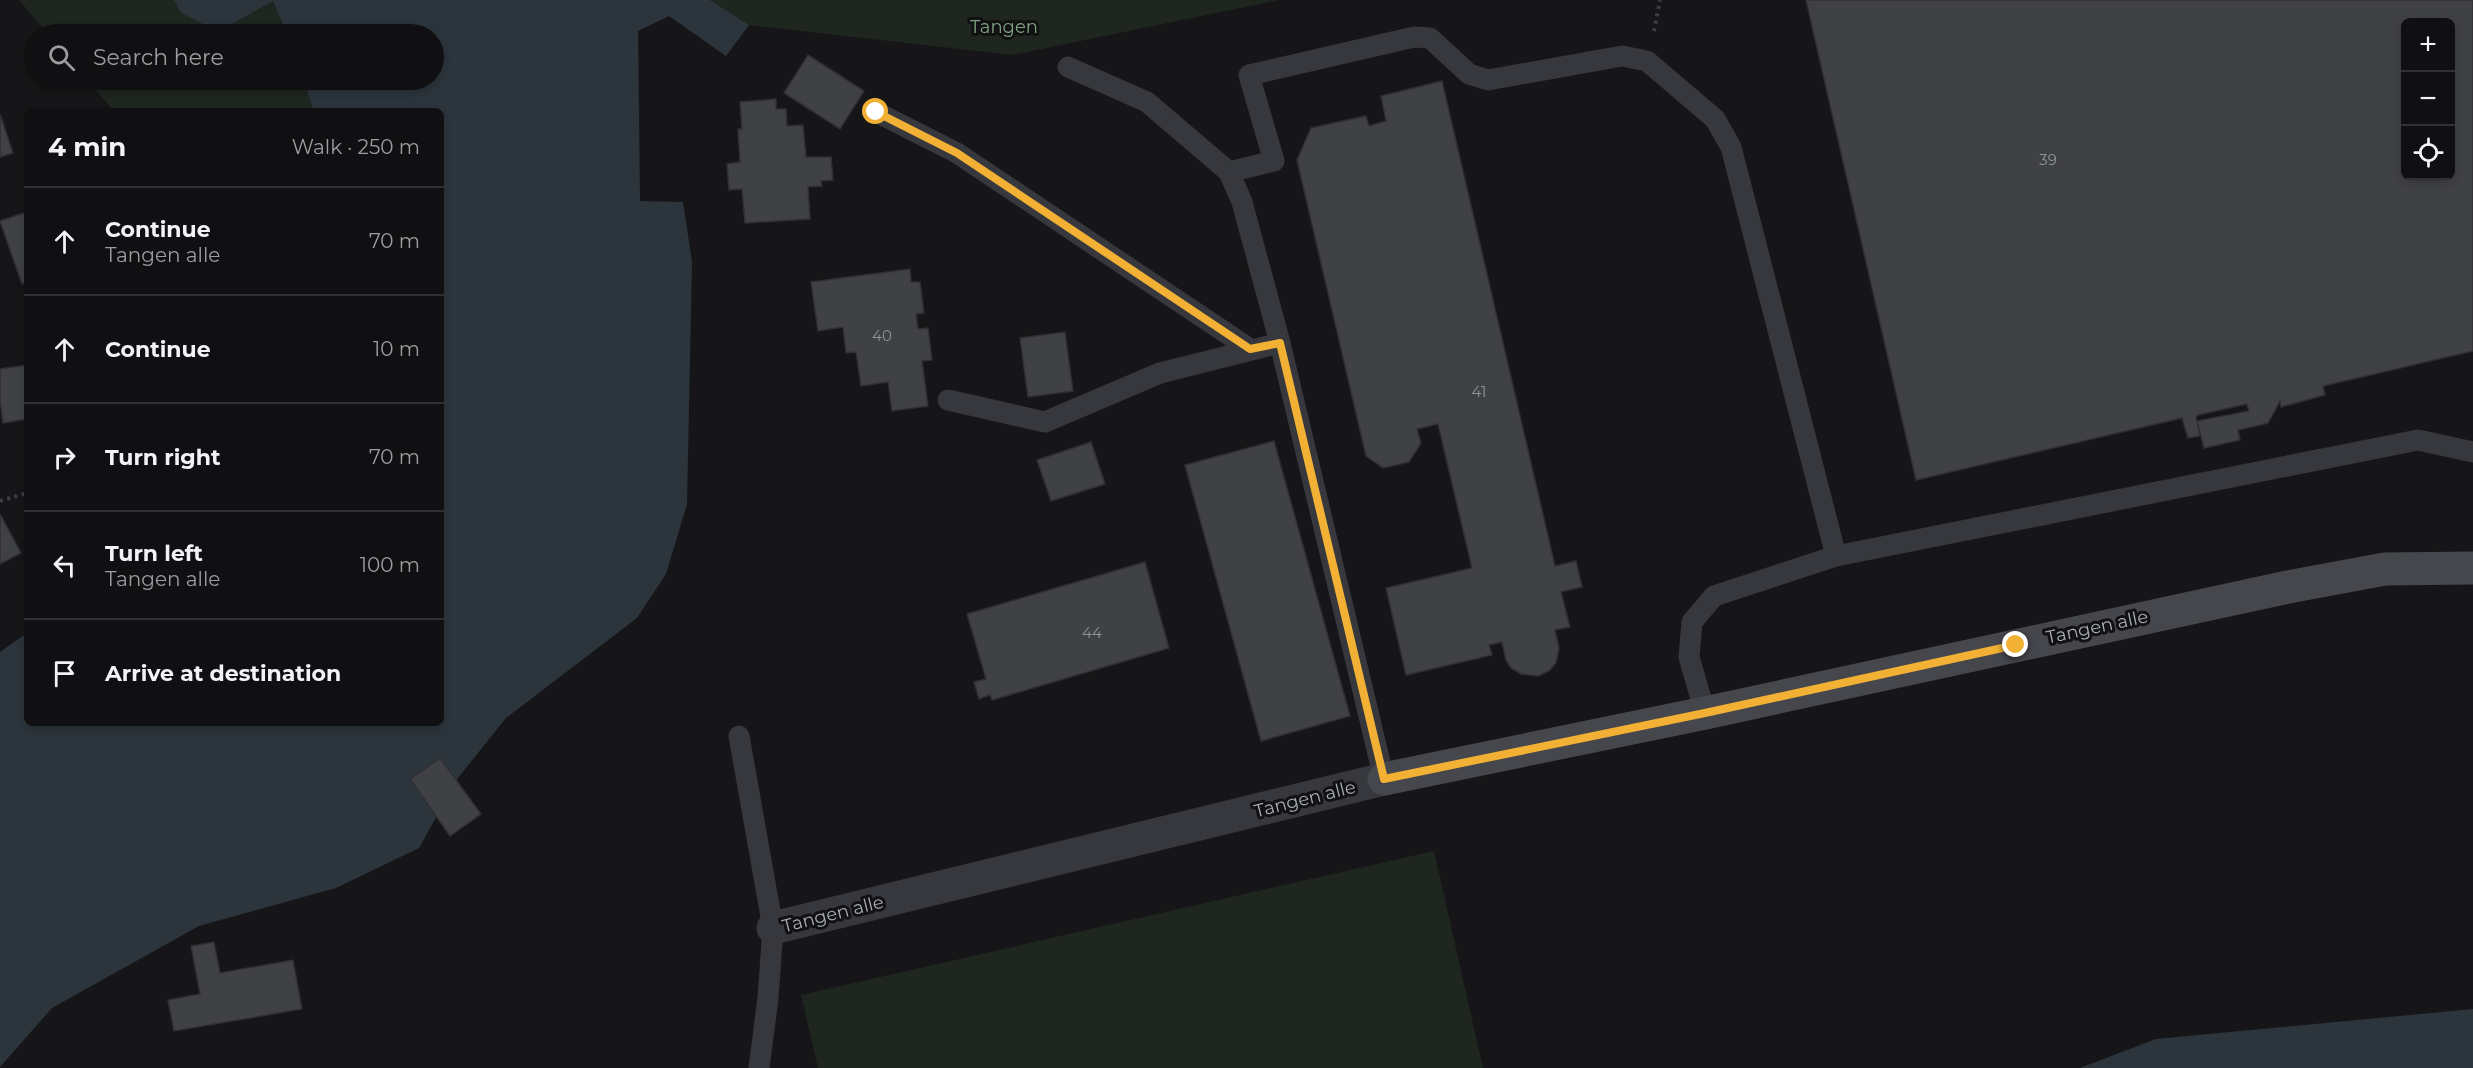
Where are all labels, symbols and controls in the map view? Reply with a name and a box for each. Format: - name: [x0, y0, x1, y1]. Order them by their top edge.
- park label: Tangen: [970, 16, 1038, 38]
- map controls: [2401, 18, 2455, 180]
- button: +: [2401, 18, 2455, 72]
- search box: [24, 24, 444, 90]
- icon: search: [45, 41, 78, 74]
- text: Search here: [93, 44, 224, 71]
- button: −: [2401, 72, 2455, 126]
- route start: [862, 98, 888, 124]
- button: locate: [2401, 126, 2455, 180]
- text: 4 min: [48, 131, 126, 163]
- text: Walk · 250 m: [292, 135, 420, 159]
- house number: 39: [2039, 150, 2057, 169]
- text: Continue: [105, 216, 211, 243]
- icon: ahead: [48, 225, 81, 258]
- text: 70 m: [369, 229, 420, 253]
- text: Tangen alle: [105, 243, 220, 267]
- house number: 40: [872, 326, 892, 345]
- icon: ahead: [48, 333, 81, 366]
- text: Continue: [105, 336, 211, 363]
- text: 10 m: [373, 337, 420, 361]
- house number: 41: [1472, 382, 1486, 401]
- icon: right: [48, 441, 81, 474]
- text: Turn right: [105, 444, 220, 471]
- text: 70 m: [369, 445, 420, 469]
- text: Turn left: [105, 540, 203, 567]
- icon: left: [48, 549, 81, 582]
- text: 100 m: [360, 553, 420, 577]
- text: Tangen alle: [105, 567, 220, 591]
- street label: Tangen alle: [2044, 605, 2150, 649]
- house number: 44: [1082, 623, 1102, 642]
- route end: [2002, 631, 2028, 657]
- icon: arrive: [48, 657, 81, 690]
- text: Arrive at destination: [105, 660, 341, 687]
- street label: Tangen alle: [1252, 776, 1358, 822]
- street label: Tangen alle: [780, 891, 886, 937]

